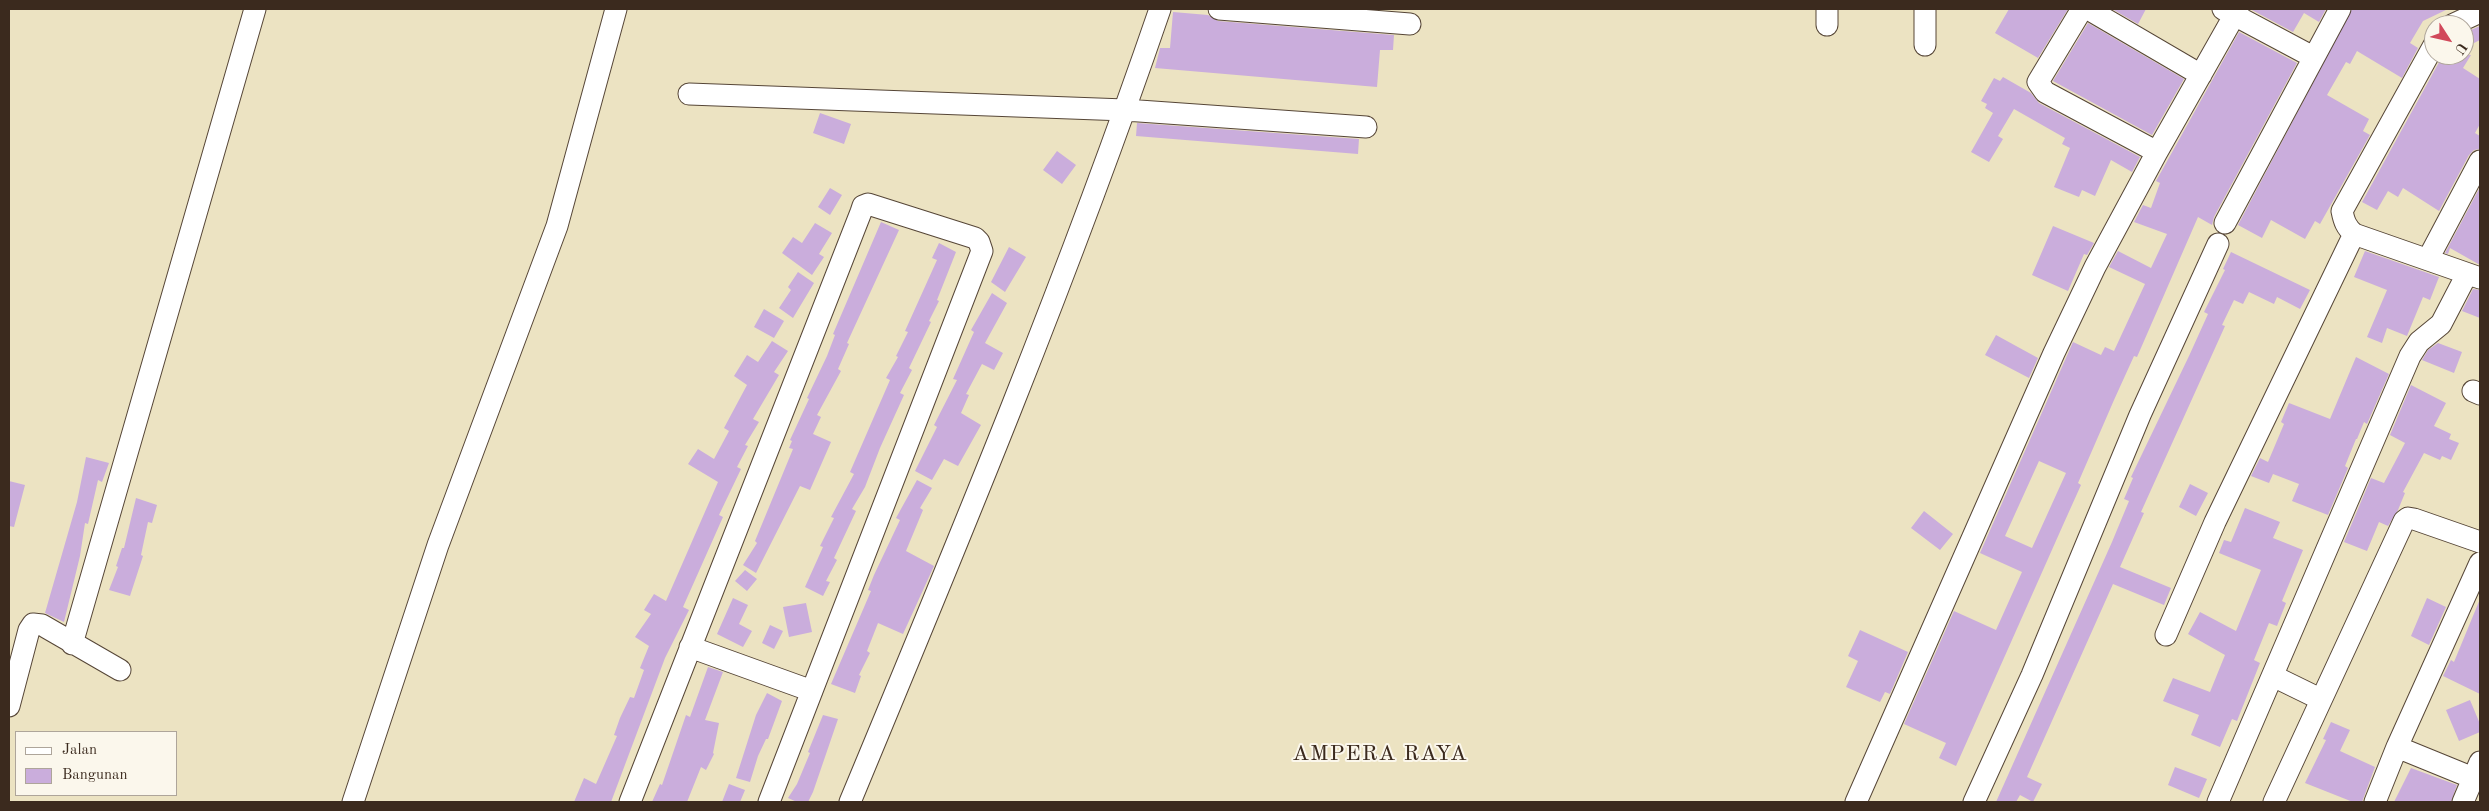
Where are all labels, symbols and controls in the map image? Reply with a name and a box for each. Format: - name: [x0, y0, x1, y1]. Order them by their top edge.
- north arrow: [2424, 15, 2474, 65]
- text: U: [2452, 39, 2469, 57]
- legend: [15, 731, 178, 796]
- district label: AMPERA RAYA: [1291, 741, 1469, 767]
- text: Jalan: [62, 743, 97, 758]
- text: Bangunan: [62, 768, 128, 783]

